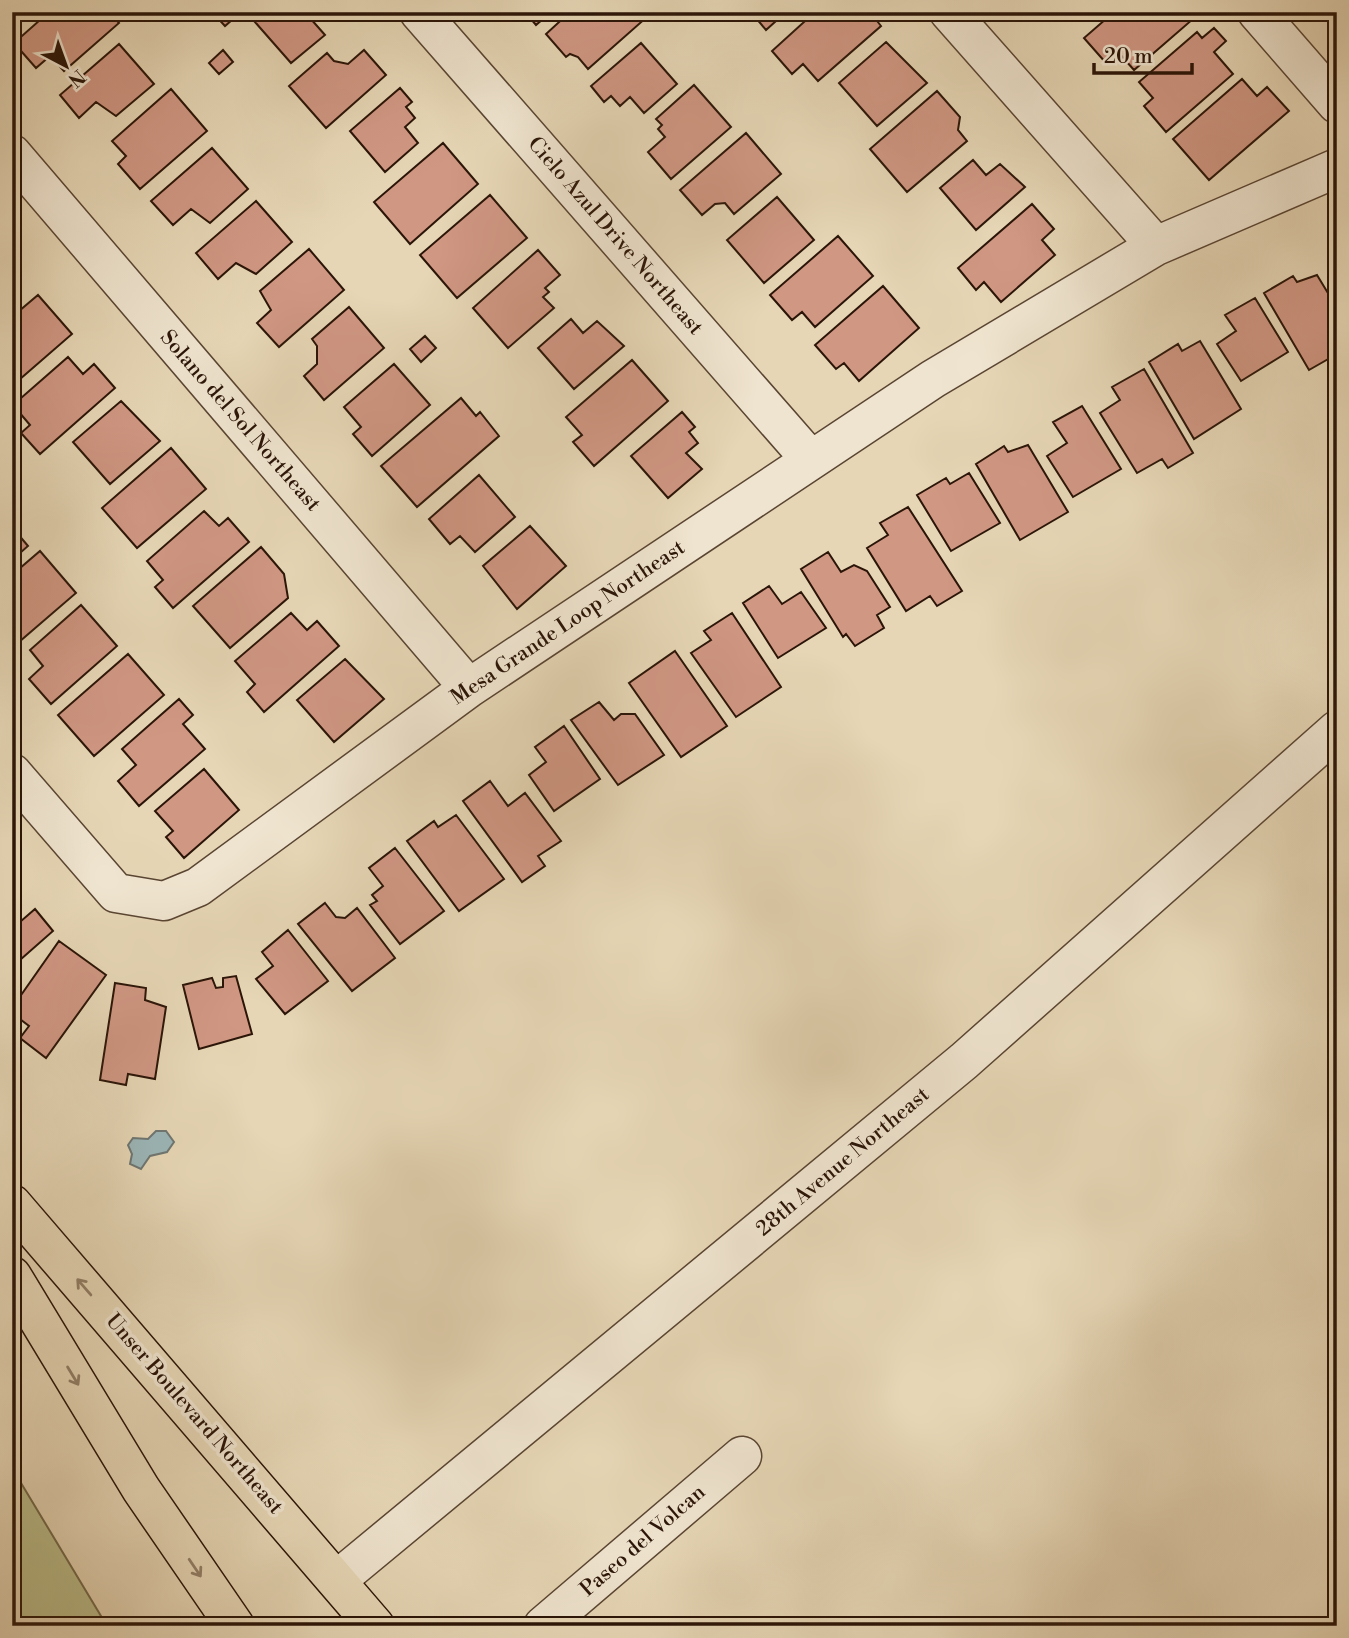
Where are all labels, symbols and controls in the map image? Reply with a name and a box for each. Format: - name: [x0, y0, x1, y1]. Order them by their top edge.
- north arrow: [32, 32, 102, 102]
- scale bar: [1094, 32, 1192, 76]
- text: 20 m: [1104, 44, 1153, 70]
- text: N: [63, 64, 90, 92]
- street label: Cielo Azul Drive Northeast: [522, 132, 709, 341]
- street label: Solano del Sol Northeast: [154, 325, 326, 517]
- street label: Mesa Grande Loop Northeast: [446, 535, 690, 711]
- street label: 28th Avenue Northeast: [751, 1082, 935, 1242]
- one-way arrow: [76, 1279, 92, 1297]
- street label: Unser Boulevard Northeast: [100, 1308, 289, 1520]
- one-way arrow: [66, 1366, 80, 1386]
- street label: Paseo del Volcan: [575, 1479, 711, 1603]
- one-way arrow: [188, 1558, 202, 1577]

